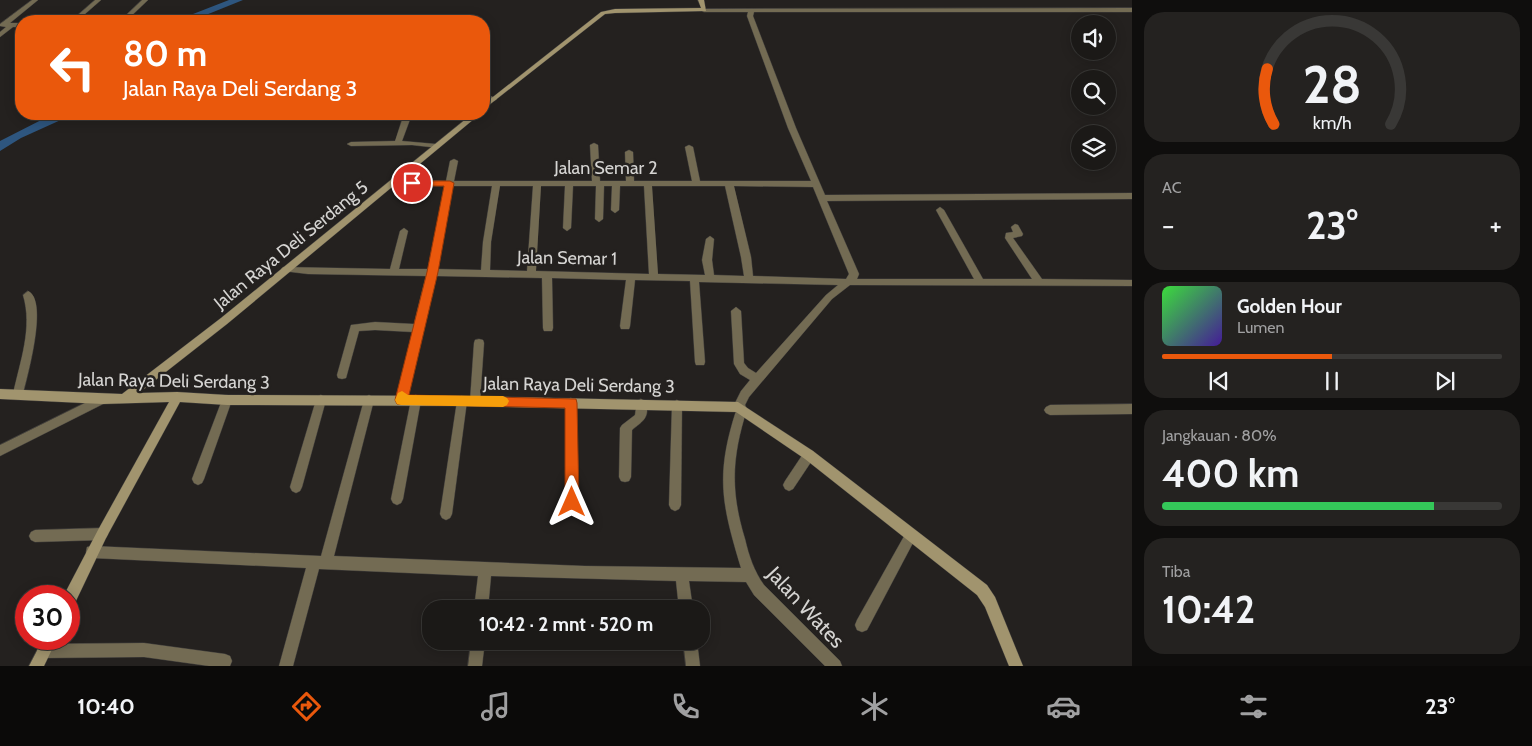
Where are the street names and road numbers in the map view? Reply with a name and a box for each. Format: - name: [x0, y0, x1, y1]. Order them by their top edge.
- street label: Jalan Semar 2: [553, 157, 658, 179]
- street label: Jalan Raya Deli Serdang 5: [209, 176, 372, 314]
- street label: Jalan Semar 1: [516, 246, 617, 270]
- street label: Jalan Raya Deli Serdang 3: [77, 368, 270, 394]
- street label: Jalan Raya Deli Serdang 3: [482, 372, 675, 398]
- street label: Jalan Wates: [761, 560, 850, 653]

